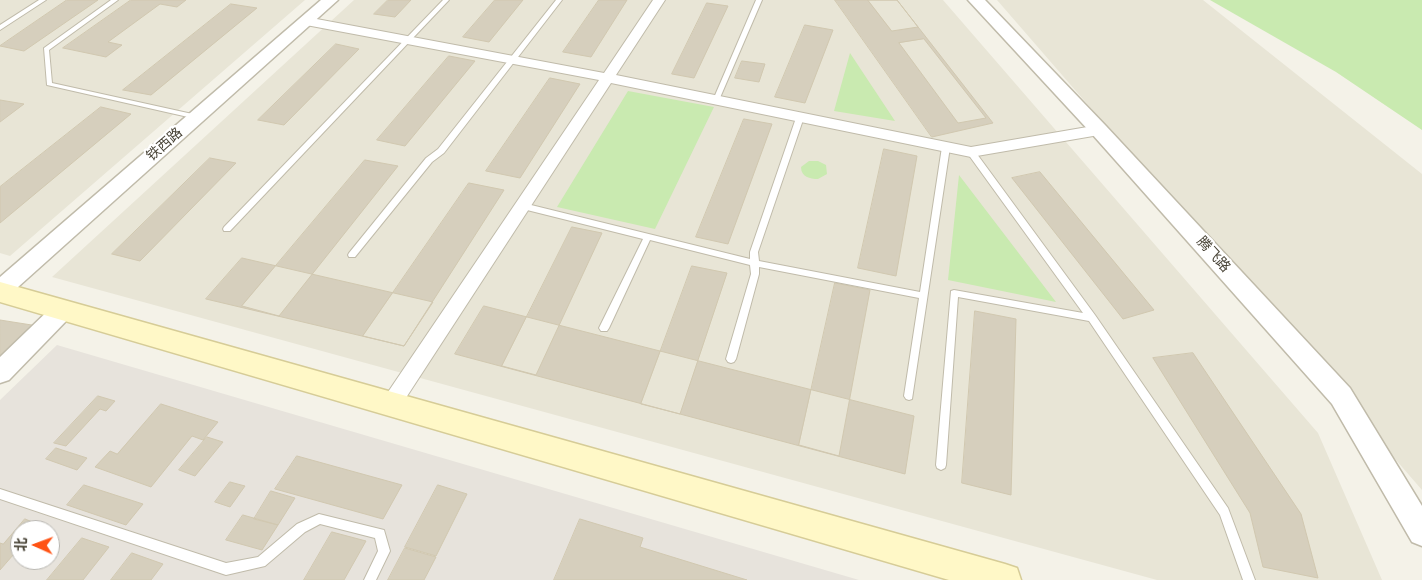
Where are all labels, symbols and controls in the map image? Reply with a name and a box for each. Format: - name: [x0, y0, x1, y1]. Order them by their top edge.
- street label: 铁西路: [144, 125, 186, 165]
- street label: 腾飞路: [1193, 234, 1233, 276]
- north arrow: [10, 520, 60, 570]
- text: 北: [13, 537, 29, 552]

